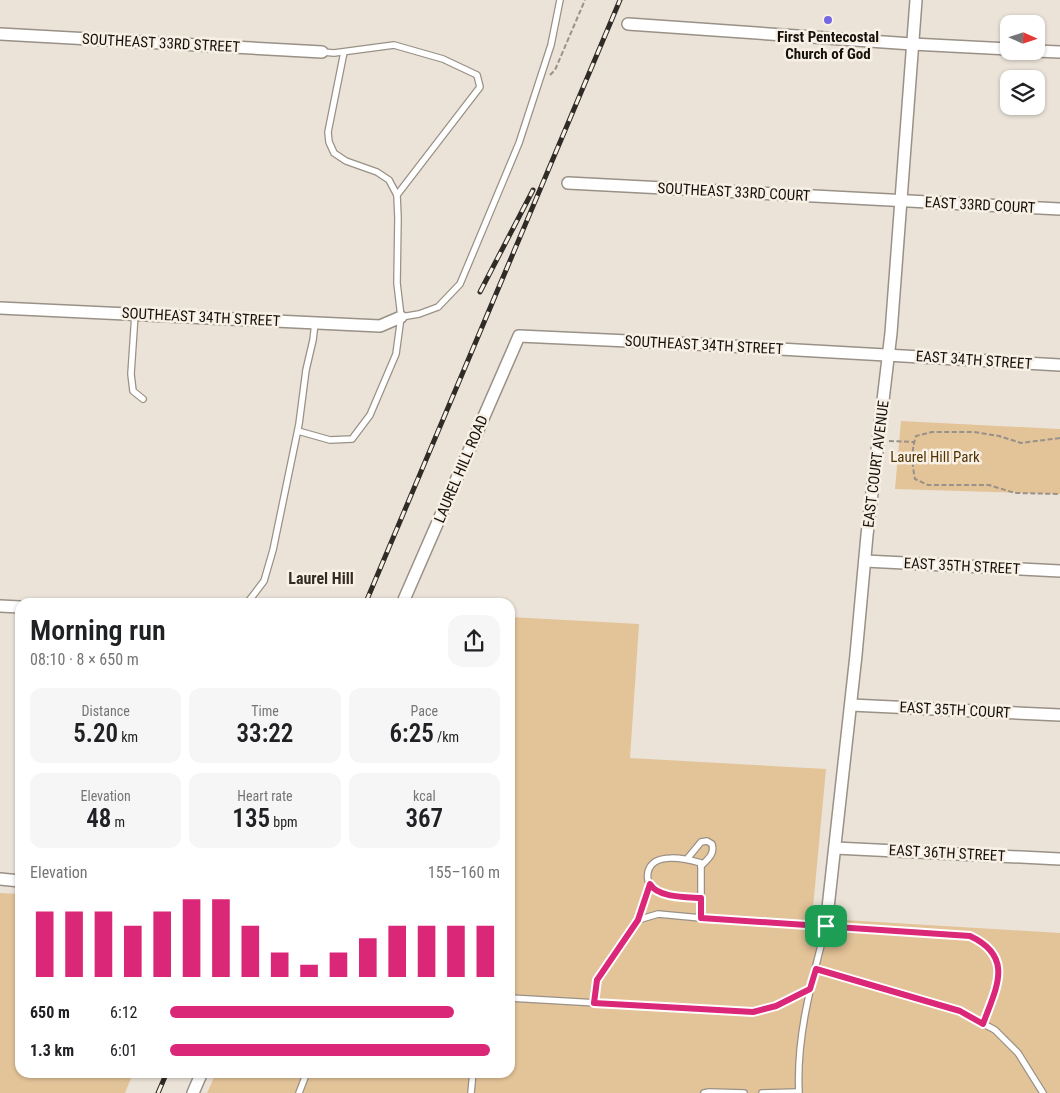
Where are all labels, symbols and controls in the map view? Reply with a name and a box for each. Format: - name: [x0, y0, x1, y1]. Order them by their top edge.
- marker: First Pentecostal Church of God: [822, 14, 834, 26]
- north arrow: [1000, 15, 1045, 60]
- map controls: [1000, 15, 1045, 115]
- place label: First Pentecostal Church of God: [777, 28, 879, 63]
- street label: SOUTHEAST 33RD STREET: [81, 30, 241, 56]
- button: layers: [1000, 70, 1045, 115]
- street label: SOUTHEAST 33RD COURT: [657, 179, 811, 205]
- street label: EAST 33RD COURT: [924, 193, 1036, 217]
- street label: SOUTHEAST 34TH STREET: [121, 304, 281, 330]
- street label: SOUTHEAST 34TH STREET: [624, 332, 784, 358]
- street label: EAST 34TH STREET: [915, 347, 1033, 373]
- street label: EAST COURT AVENUE: [859, 399, 893, 529]
- street label: LAUREL HILL ROAD: [430, 413, 492, 525]
- park label: Laurel Hill Park: [890, 448, 980, 466]
- street label: EAST 35TH STREET: [903, 554, 1021, 578]
- district label: Laurel Hill: [288, 569, 354, 588]
- text: Morning run: [30, 614, 166, 647]
- button: share: [448, 615, 500, 667]
- text: 08:10 · 8 × 650 m: [30, 650, 139, 669]
- street label: EAST 35TH COURT: [899, 698, 1011, 722]
- text: Distance: [82, 703, 130, 719]
- text: Time: [251, 703, 279, 719]
- text: Pace: [411, 703, 438, 719]
- text: 5.20: [73, 719, 118, 748]
- text: 33:22: [237, 719, 293, 748]
- text: 6:25: [390, 719, 434, 748]
- text: km: [118, 729, 138, 745]
- text: /km: [434, 729, 459, 745]
- text: Elevation: [80, 788, 131, 804]
- text: Heart rate: [237, 788, 293, 804]
- text: kcal: [413, 788, 436, 804]
- text: 48: [86, 804, 111, 833]
- text: 135: [232, 804, 270, 833]
- text: 367: [405, 804, 443, 833]
- text: m: [111, 814, 125, 830]
- text: bpm: [270, 814, 298, 830]
- street label: EAST 36TH STREET: [888, 841, 1006, 865]
- text: Elevation: [30, 863, 88, 882]
- text: 155–160 m: [428, 863, 500, 882]
- pin: [805, 905, 847, 947]
- icon: arrive: [812, 912, 840, 940]
- text: 650 m: [30, 1003, 70, 1022]
- text: 6:12: [110, 1003, 137, 1022]
- text: 1.3 km: [30, 1041, 74, 1060]
- text: 6:01: [110, 1041, 137, 1060]

